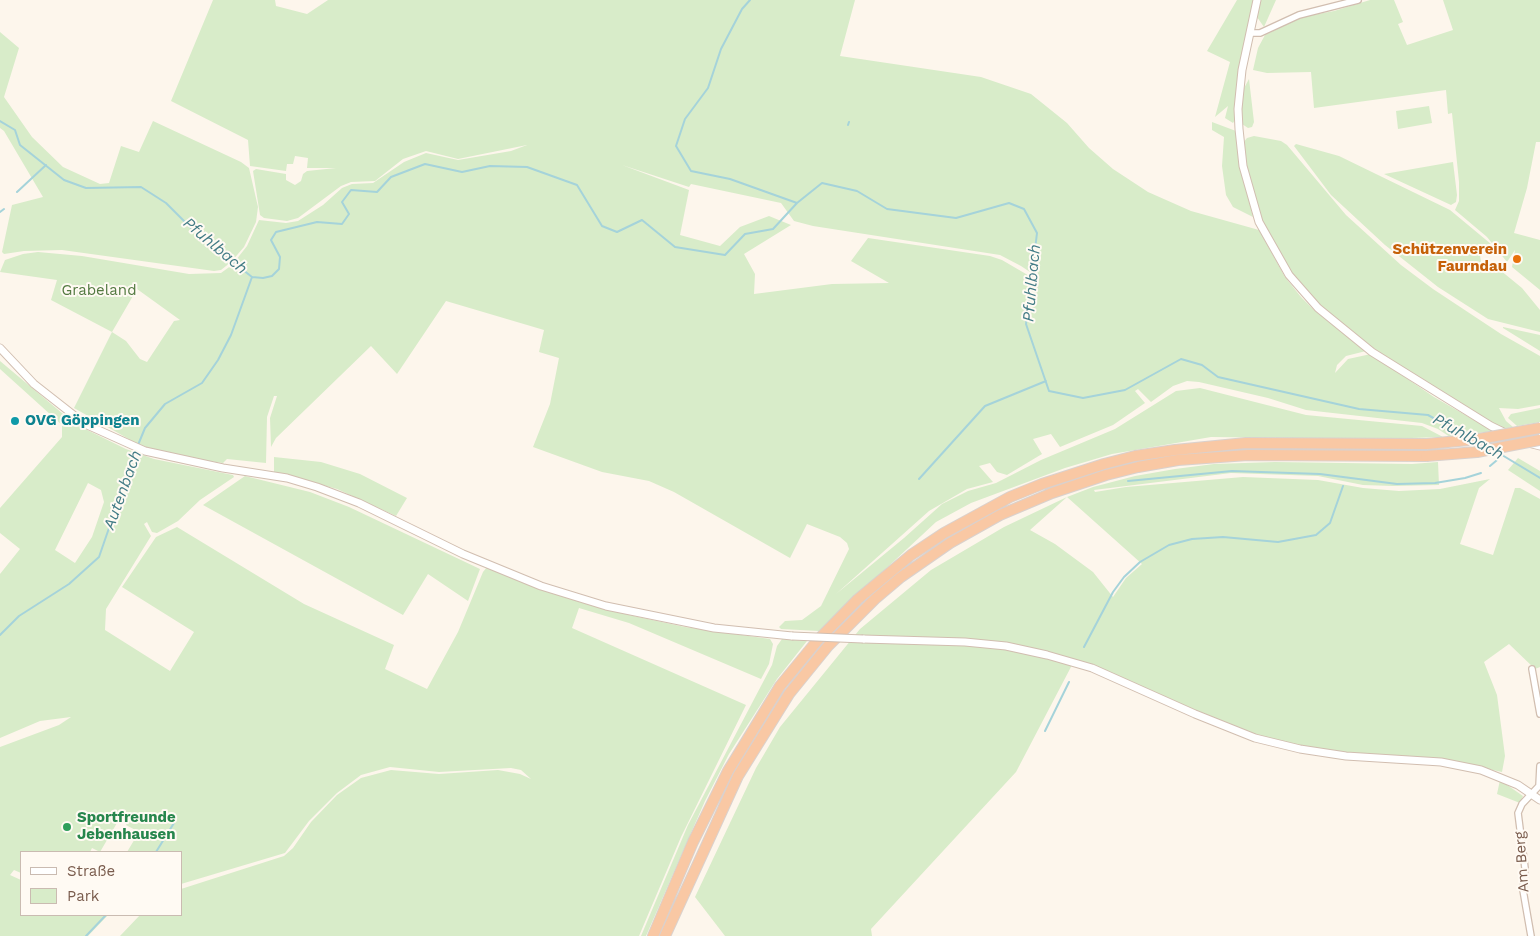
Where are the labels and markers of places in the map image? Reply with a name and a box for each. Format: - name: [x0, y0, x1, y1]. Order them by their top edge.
- place label: Schützenverein Faurndau: [1393, 241, 1507, 276]
- marker: Schützenverein Faurndau: [1511, 253, 1523, 265]
- place label: OVG Göppingen: [25, 412, 140, 430]
- marker: OVG Göppingen: [9, 415, 21, 427]
- place label: Sportfreunde Jebenhausen: [77, 809, 176, 844]
- marker: Sportfreunde Jebenhausen: [61, 821, 73, 833]

